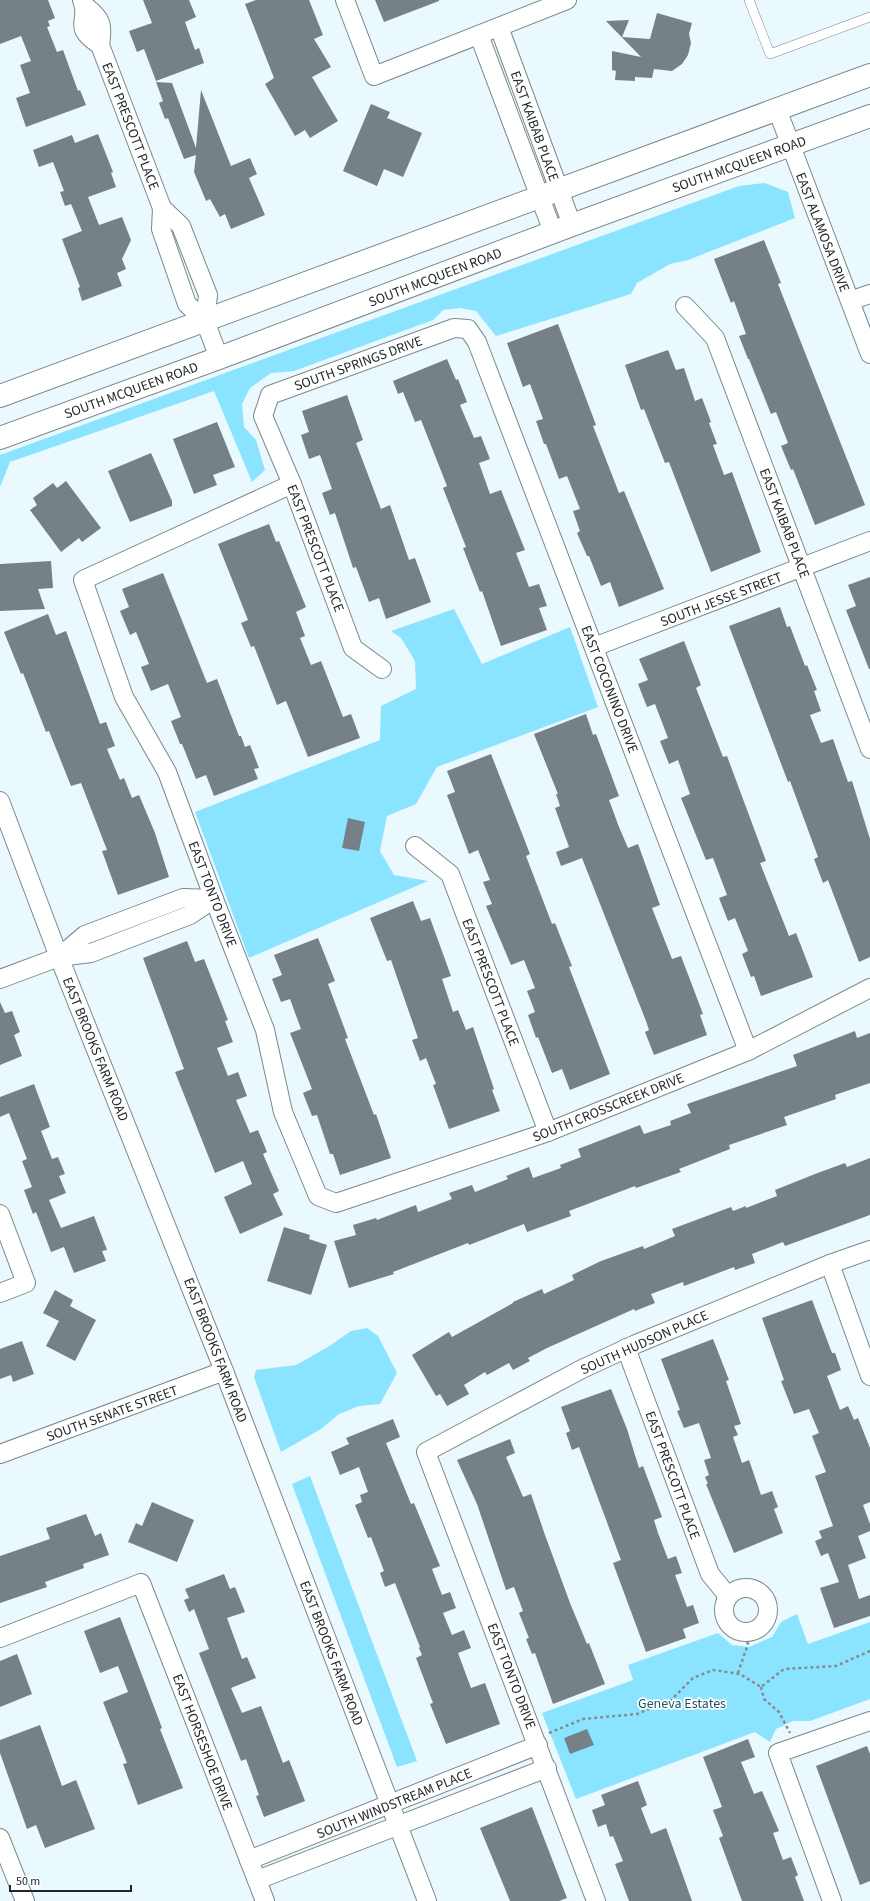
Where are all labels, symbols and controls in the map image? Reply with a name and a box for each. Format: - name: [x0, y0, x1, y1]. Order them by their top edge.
- street label: EAST PRESCOTT PLACE: [97, 60, 164, 193]
- street label: EAST KAIBAB PLACE: [505, 68, 563, 184]
- street label: SOUTH MCQUEEN ROAD: [670, 131, 809, 198]
- street label: EAST ALAMOSA DRIVE: [790, 170, 854, 295]
- street label: SOUTH MCQUEEN ROAD: [366, 243, 505, 313]
- street label: SOUTH SPRINGS DRIVE: [291, 331, 425, 396]
- street label: SOUTH MCQUEEN ROAD: [62, 357, 201, 424]
- street label: EAST KAIBAB PLACE: [754, 466, 814, 581]
- street label: EAST PRESCOTT PLACE: [282, 482, 349, 615]
- street label: SOUTH JESSE STREET: [657, 567, 786, 632]
- street label: EAST COCONINO DRIVE: [576, 623, 643, 756]
- street label: EAST TONTO DRIVE: [183, 838, 241, 950]
- street label: EAST PRESCOTT PLACE: [457, 916, 524, 1049]
- street label: EAST BROOKS FARM ROAD: [57, 974, 133, 1124]
- street label: SOUTH CROSSCREEK DRIVE: [530, 1068, 687, 1147]
- street label: EAST BROOKS FARM ROAD: [178, 1275, 252, 1426]
- street label: SOUTH HUDSON PLACE: [577, 1306, 712, 1380]
- street label: SOUTH SENATE STREET: [44, 1381, 181, 1447]
- street label: EAST PRESCOTT PLACE: [640, 1408, 705, 1542]
- street label: EAST BROOKS FARM ROAD: [294, 1578, 368, 1729]
- street label: EAST TONTO DRIVE: [482, 1620, 540, 1732]
- street label: EAST HORSESHOE DRIVE: [167, 1671, 237, 1813]
- park label: Geneva Estates: [638, 1694, 726, 1714]
- street label: SOUTH WINDSTREAM PLACE: [314, 1764, 475, 1844]
- scale bar: [10, 1867, 131, 1893]
- text: 50 m: [16, 1873, 40, 1890]

